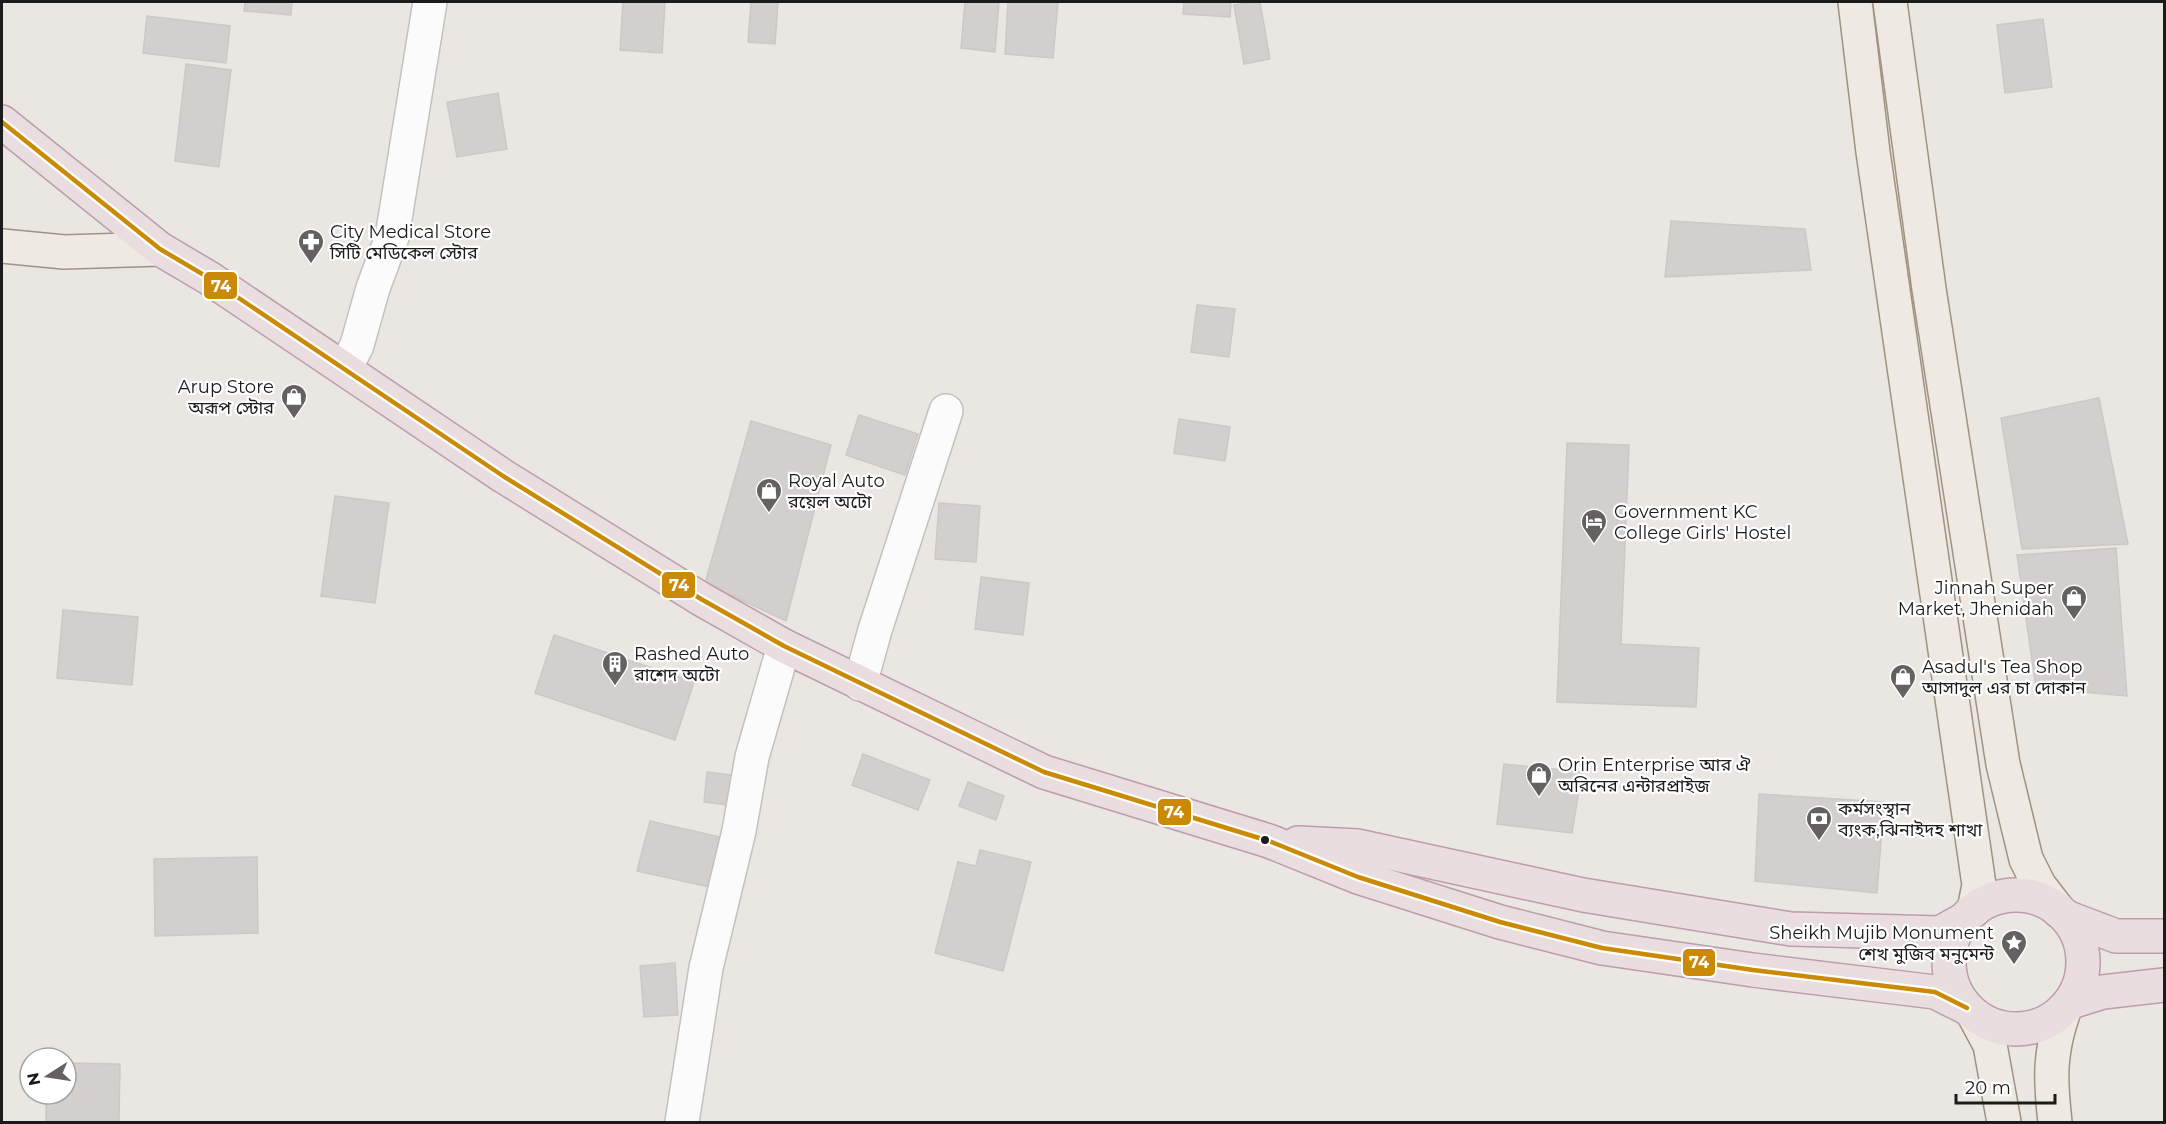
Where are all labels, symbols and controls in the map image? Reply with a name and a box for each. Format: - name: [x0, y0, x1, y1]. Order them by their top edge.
- place label: City Medical Store সিটি মেডিকেল স্টোর: [329, 221, 491, 264]
- pharmacy icon: City Medical Store সিটি মেডিকেল স্টোর: [296, 227, 326, 265]
- line badge: 74: [203, 271, 238, 300]
- text: 74: [211, 277, 231, 296]
- place label: Arup Store অরূপ স্টোর: [178, 376, 274, 419]
- shop icon: Arup Store অরূপ স্টোর: [279, 382, 309, 420]
- place label: Royal Auto রয়েল অটো: [787, 470, 885, 513]
- shop icon: Royal Auto রয়েল অটো: [754, 476, 784, 514]
- place label: Government KC College Girls' Hostel: [1614, 501, 1791, 544]
- hotel icon: Government KC College Girls' Hostel: [1579, 507, 1609, 545]
- line badge: 74: [661, 571, 696, 599]
- text: 74: [669, 576, 689, 595]
- place label: Jinnah Super Market, Jhenidah: [1898, 577, 2054, 620]
- shop icon: Jinnah Super Market, Jhenidah: [2059, 583, 2089, 621]
- place label: Rashed Auto রাশেদ অটো: [633, 643, 749, 686]
- building icon: Rashed Auto রাশেদ অটো: [600, 649, 630, 687]
- place label: Asadul's Tea Shop আসাদুল এর চা দোকান: [1921, 656, 2087, 699]
- shop icon: Asadul's Tea Shop আসাদুল এর চা দোকান: [1888, 662, 1918, 700]
- place label: Orin Enterprise আর ঐ অরিনের এন্টারপ্রাইজ: [1557, 754, 1751, 797]
- shop icon: Orin Enterprise আর ঐ অরিনের এন্টারপ্রাইজ: [1524, 760, 1554, 798]
- line badge: 74: [1157, 798, 1192, 826]
- place label: কর্মসংস্থান ব্যংক,ঝিনাইদহ শাখা: [1837, 798, 1982, 841]
- text: 74: [1164, 803, 1184, 822]
- bank icon: কর্মসংস্থান ব্যংক,ঝিনাইদহ শাখা: [1804, 804, 1834, 842]
- unlabelled marker: [1259, 834, 1271, 846]
- place label: Sheikh Mujib Monument শেখ মুজিব মনুমেন্ট: [1769, 922, 1995, 965]
- place icon: Sheikh Mujib Monument শেখ মুজিব মনুমেন্ট: [1999, 928, 2029, 966]
- line badge: 74: [1682, 948, 1716, 977]
- text: 74: [1689, 953, 1709, 972]
- north arrow: [18, 1046, 78, 1106]
- scale bar: [1956, 1067, 2055, 1105]
- text: N: [23, 1071, 44, 1087]
- text: 20 m: [1965, 1077, 2011, 1099]

